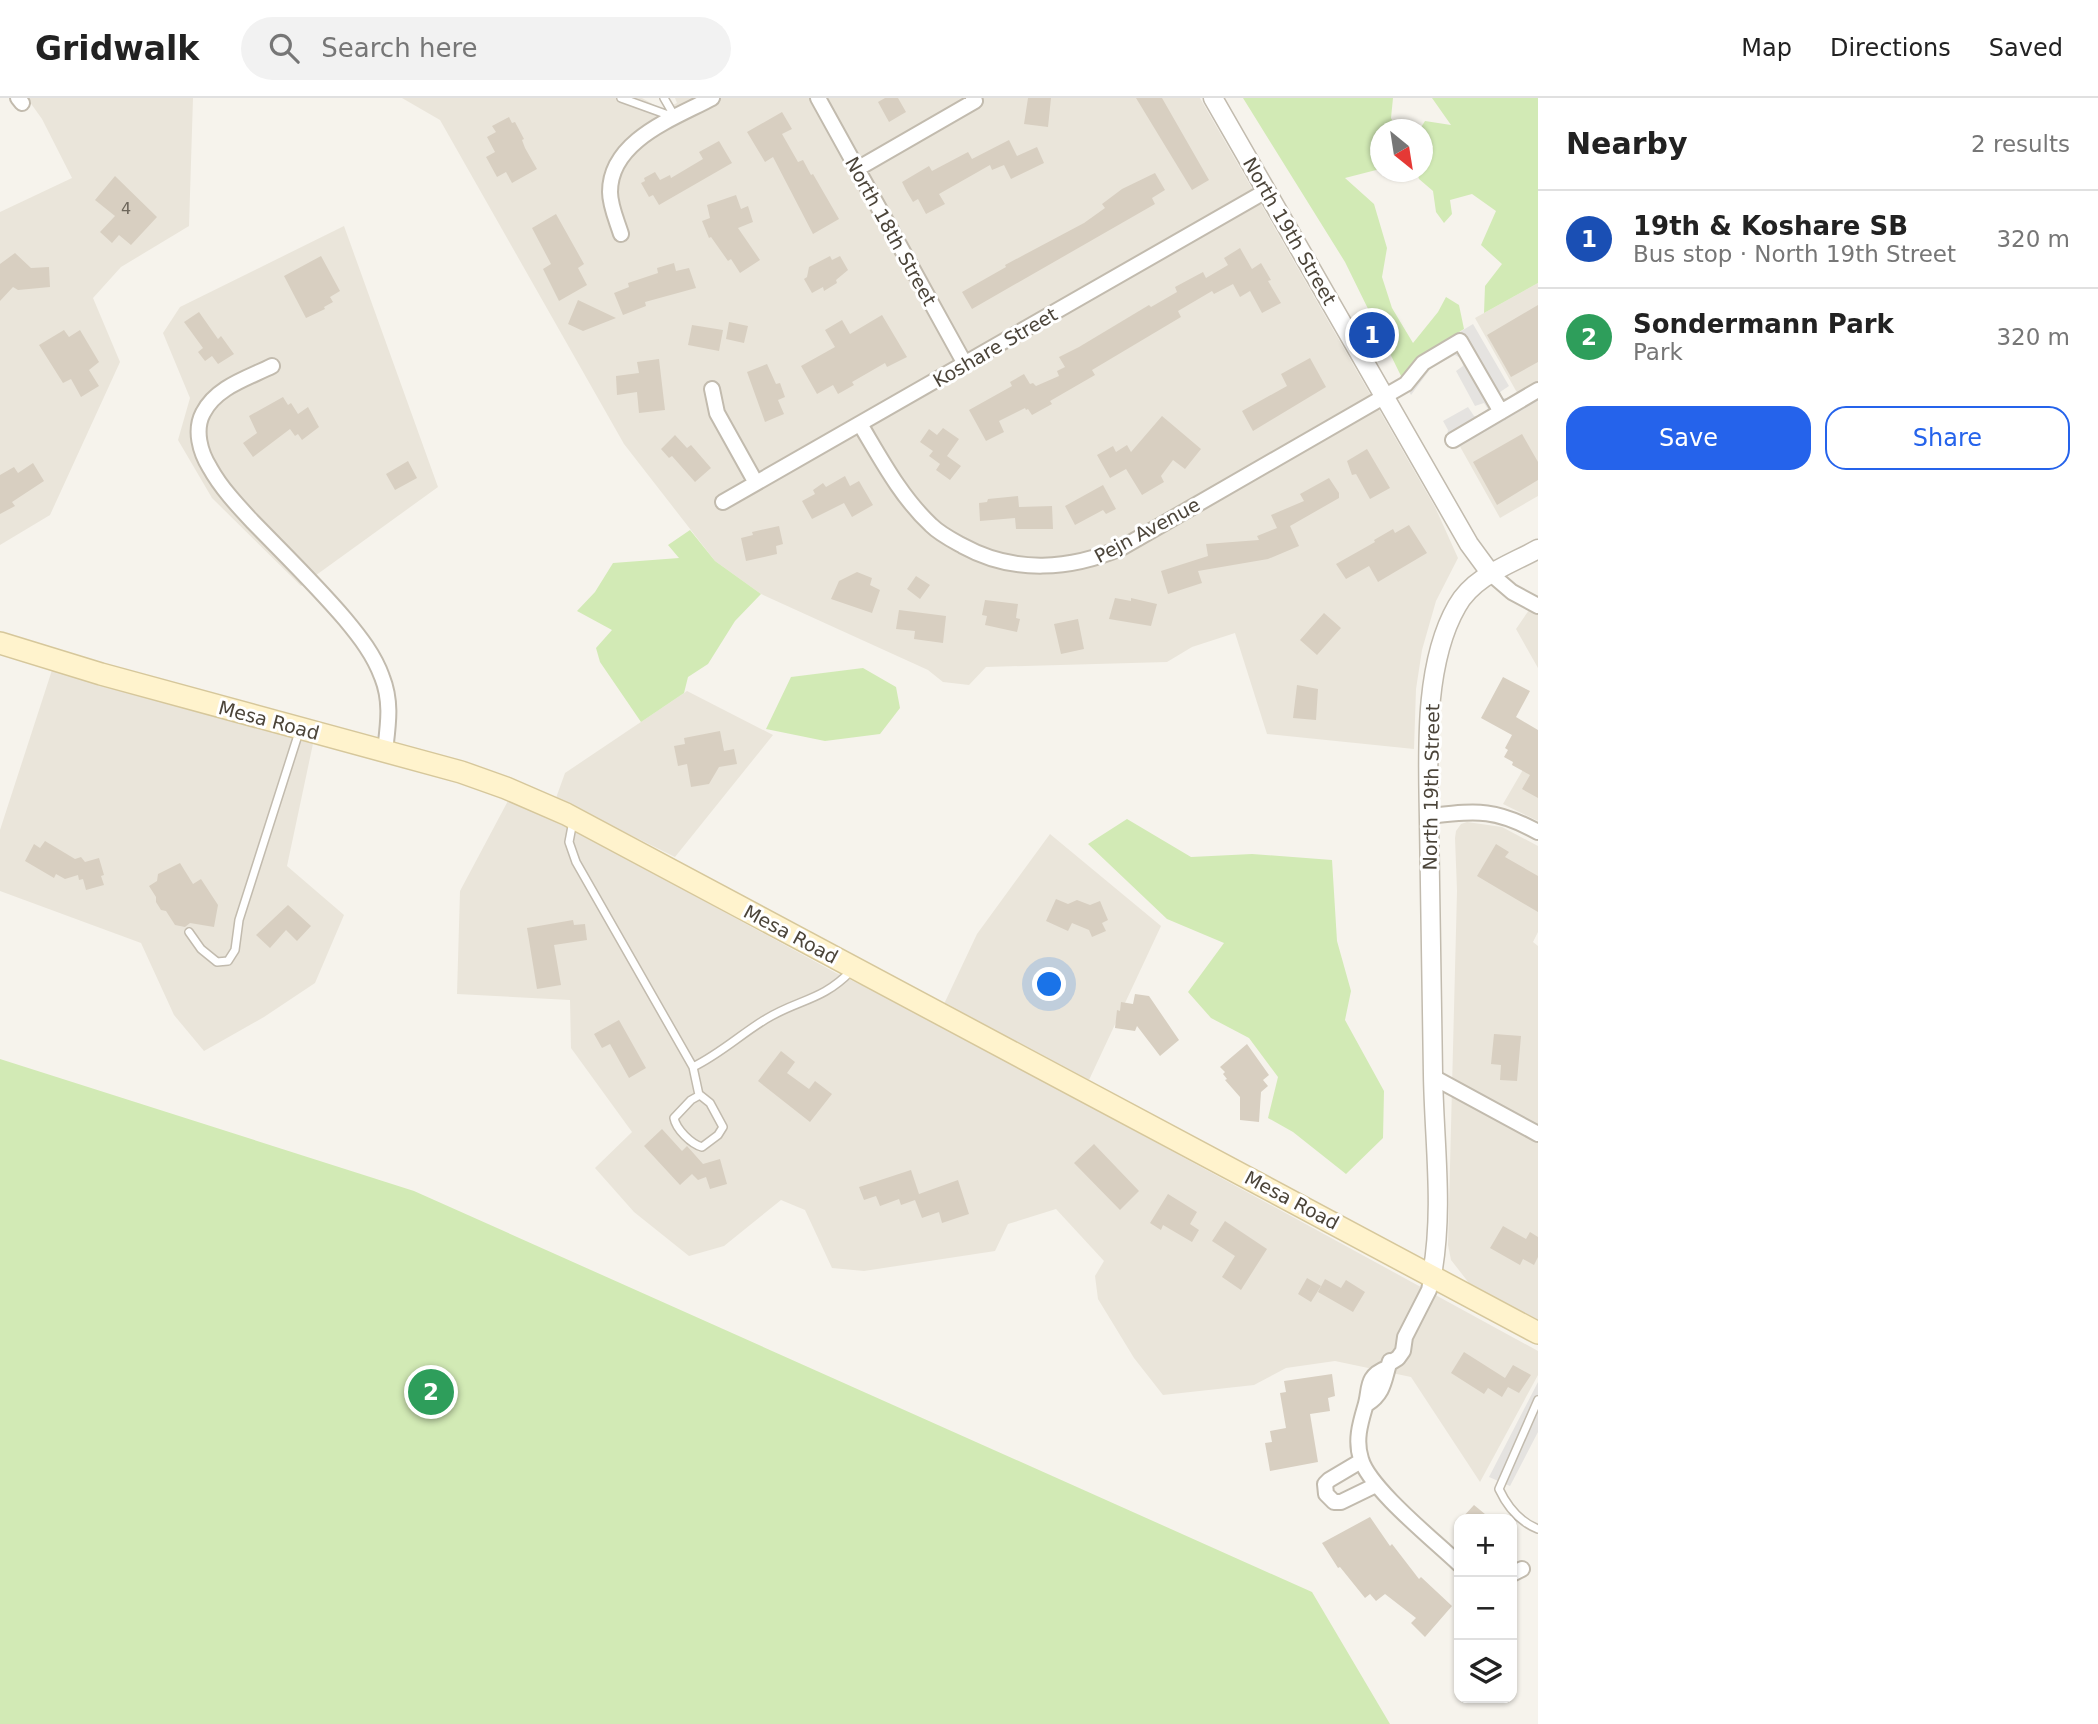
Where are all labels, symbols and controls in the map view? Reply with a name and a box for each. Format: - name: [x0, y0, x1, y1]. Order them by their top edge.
- search box: [241, 17, 731, 80]
- text: Gridwalk: [35, 29, 199, 68]
- icon: search: [265, 29, 303, 67]
- text: Search here: [321, 33, 478, 63]
- text: Map: [1741, 34, 1792, 62]
- text: Directions: [1830, 34, 1951, 62]
- text: Saved: [1989, 34, 2063, 62]
- north arrow: [1370, 119, 1433, 182]
- text: Nearby: [1566, 126, 1688, 161]
- text: 2 results: [1971, 131, 2070, 157]
- street label: North 18th Street: [841, 153, 941, 309]
- street label: North 19th Street: [1239, 153, 1341, 309]
- house number: 4: [121, 199, 131, 218]
- text: 19th & Koshare SB: [1633, 211, 1908, 241]
- text: 1: [1581, 226, 1597, 252]
- text: 320 m: [1996, 226, 2070, 252]
- text: Bus stop · North 19th Street: [1633, 241, 1956, 267]
- street label: Koshare Street: [929, 303, 1061, 391]
- pin: 1: [1349, 309, 1395, 361]
- text: Sondermann Park: [1633, 309, 1894, 339]
- text: 2: [1581, 324, 1597, 350]
- text: 320 m: [1996, 324, 2070, 350]
- text: Park: [1633, 339, 1683, 365]
- button: Save: [1566, 406, 1811, 470]
- button: Share: [1825, 406, 2070, 470]
- street label: Pejn Avenue: [1090, 493, 1204, 567]
- street label: Mesa Road: [216, 696, 322, 744]
- street label: North 19th Street: [1419, 704, 1443, 870]
- street label: Mesa Road: [740, 900, 842, 968]
- your location: [1032, 967, 1066, 1001]
- street label: Mesa Road: [1241, 1166, 1343, 1234]
- pin: 2: [408, 1366, 454, 1418]
- map controls: [1454, 1514, 1517, 1703]
- button: +: [1454, 1514, 1517, 1577]
- button: −: [1454, 1577, 1517, 1640]
- button: layers: [1454, 1640, 1517, 1703]

